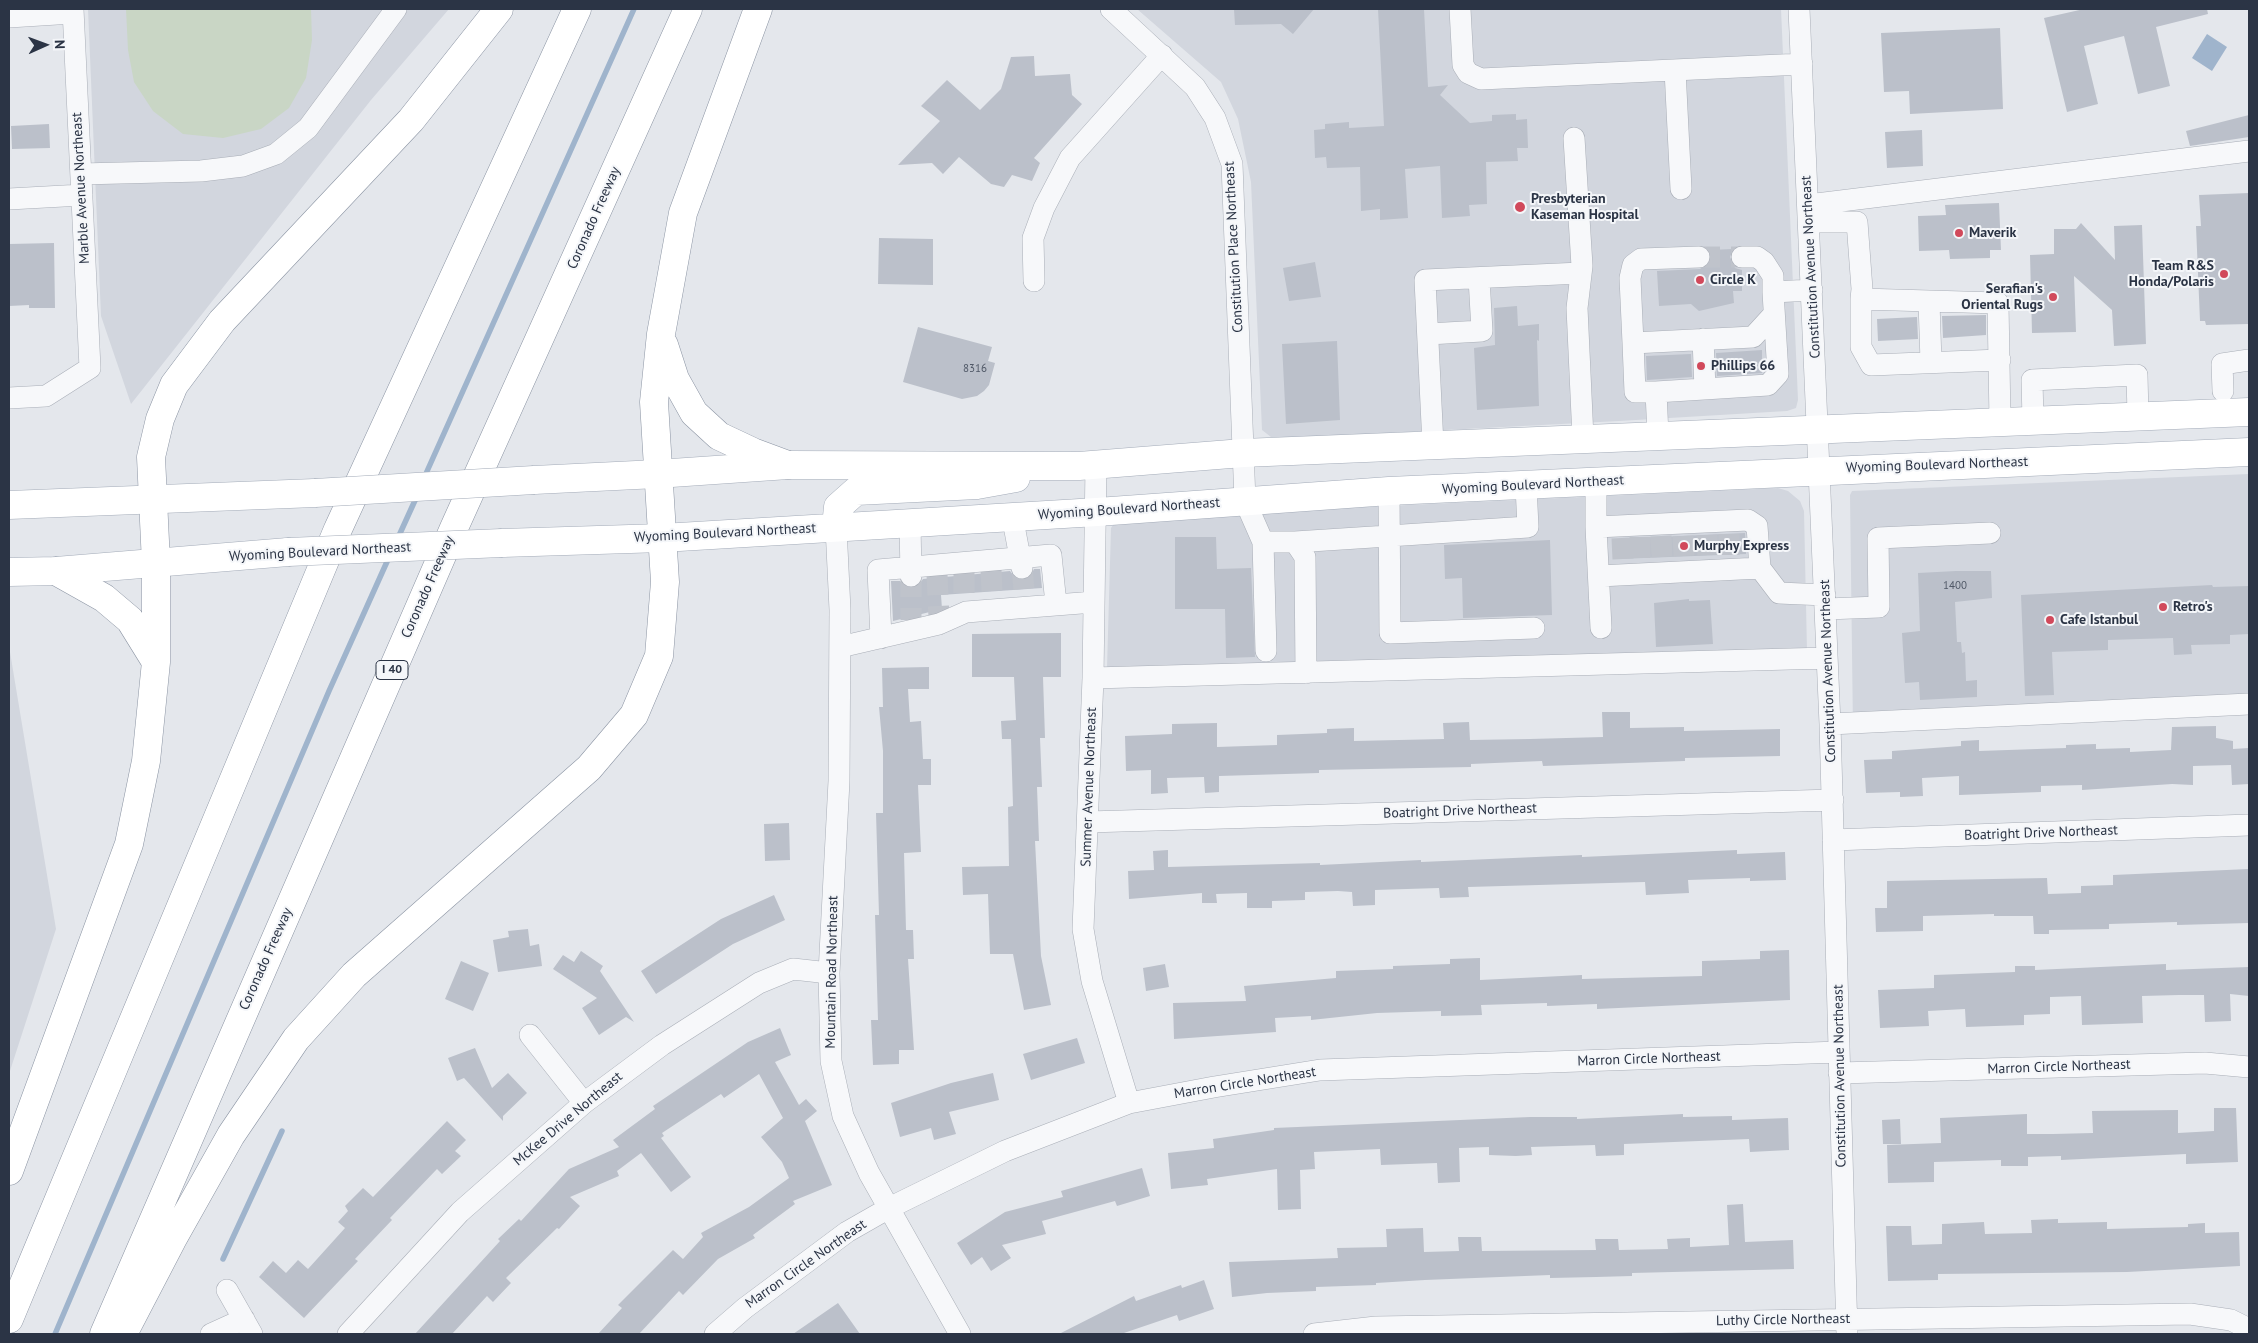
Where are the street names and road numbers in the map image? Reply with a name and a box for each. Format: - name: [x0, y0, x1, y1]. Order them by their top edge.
- street label: Marble Avenue Northeast: [69, 112, 93, 264]
- street label: Constitution Place Northeast: [1221, 161, 1247, 333]
- street label: Coronado Freeway: [564, 164, 624, 272]
- street label: Constitution Avenue Northeast: [1798, 175, 1824, 359]
- street label: Wyoming Boulevard Northeast: [1846, 453, 2028, 477]
- street label: Wyoming Boulevard Northeast: [1442, 472, 1624, 498]
- street label: Wyoming Boulevard Northeast: [1037, 494, 1221, 524]
- street label: Wyoming Boulevard Northeast: [634, 520, 816, 546]
- street label: Coronado Freeway: [398, 533, 458, 641]
- street label: Wyoming Boulevard Northeast: [229, 539, 411, 565]
- street label: Constitution Avenue Northeast: [1816, 579, 1840, 763]
- road number: I 40: [376, 660, 408, 680]
- street label: Summer Avenue Northeast: [1078, 707, 1100, 867]
- street label: Boatright Drive Northeast: [1383, 800, 1537, 822]
- street label: Boatright Drive Northeast: [1964, 822, 2118, 844]
- street label: Mountain Road Northeast: [822, 895, 842, 1049]
- street label: Coronado Freeway: [236, 905, 296, 1013]
- street label: Constitution Avenue Northeast: [1830, 984, 1850, 1168]
- street label: Marron Circle Northeast: [1577, 1048, 1721, 1070]
- street label: Marron Circle Northeast: [1987, 1056, 2131, 1078]
- street label: Marron Circle Northeast: [1173, 1063, 1317, 1103]
- street label: McKee Drive Northeast: [510, 1068, 626, 1170]
- street label: Marron Circle Northeast: [742, 1216, 870, 1312]
- street label: Luthy Circle Northeast: [1716, 1310, 1850, 1330]

